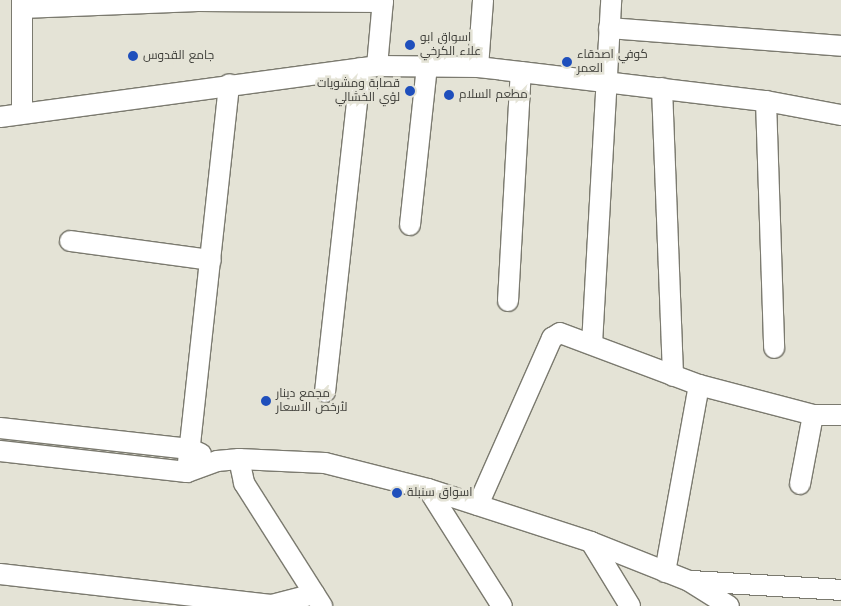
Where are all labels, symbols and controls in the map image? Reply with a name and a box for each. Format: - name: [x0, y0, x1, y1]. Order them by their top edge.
- place label: اسواق ابو علاء الكرخي: [420, 31, 481, 59]
- marker: اسواق ابو علاء الكرخي: [404, 39, 416, 51]
- place label: كوفي اصدقاء العمر: [577, 48, 648, 76]
- place label: جامع القدوس: [143, 49, 214, 63]
- marker: جامع القدوس: [127, 50, 139, 62]
- marker: كوفي اصدقاء العمر: [561, 56, 573, 68]
- place label: قصابة ومشويات لؤي الخشالي: [317, 77, 400, 105]
- marker: قصابة ومشويات لؤي الخشالي: [404, 85, 416, 97]
- place label: مطعم السلام: [459, 88, 528, 102]
- marker: مطعم السلام: [443, 89, 455, 101]
- place label: مجمع دينار لأرخص الاسعار: [276, 387, 348, 415]
- marker: مجمع دينار لأرخص الاسعار: [260, 395, 272, 407]
- place label: اسواق سنبلة: [407, 486, 472, 500]
- marker: اسواق سنبلة: [391, 487, 403, 499]

